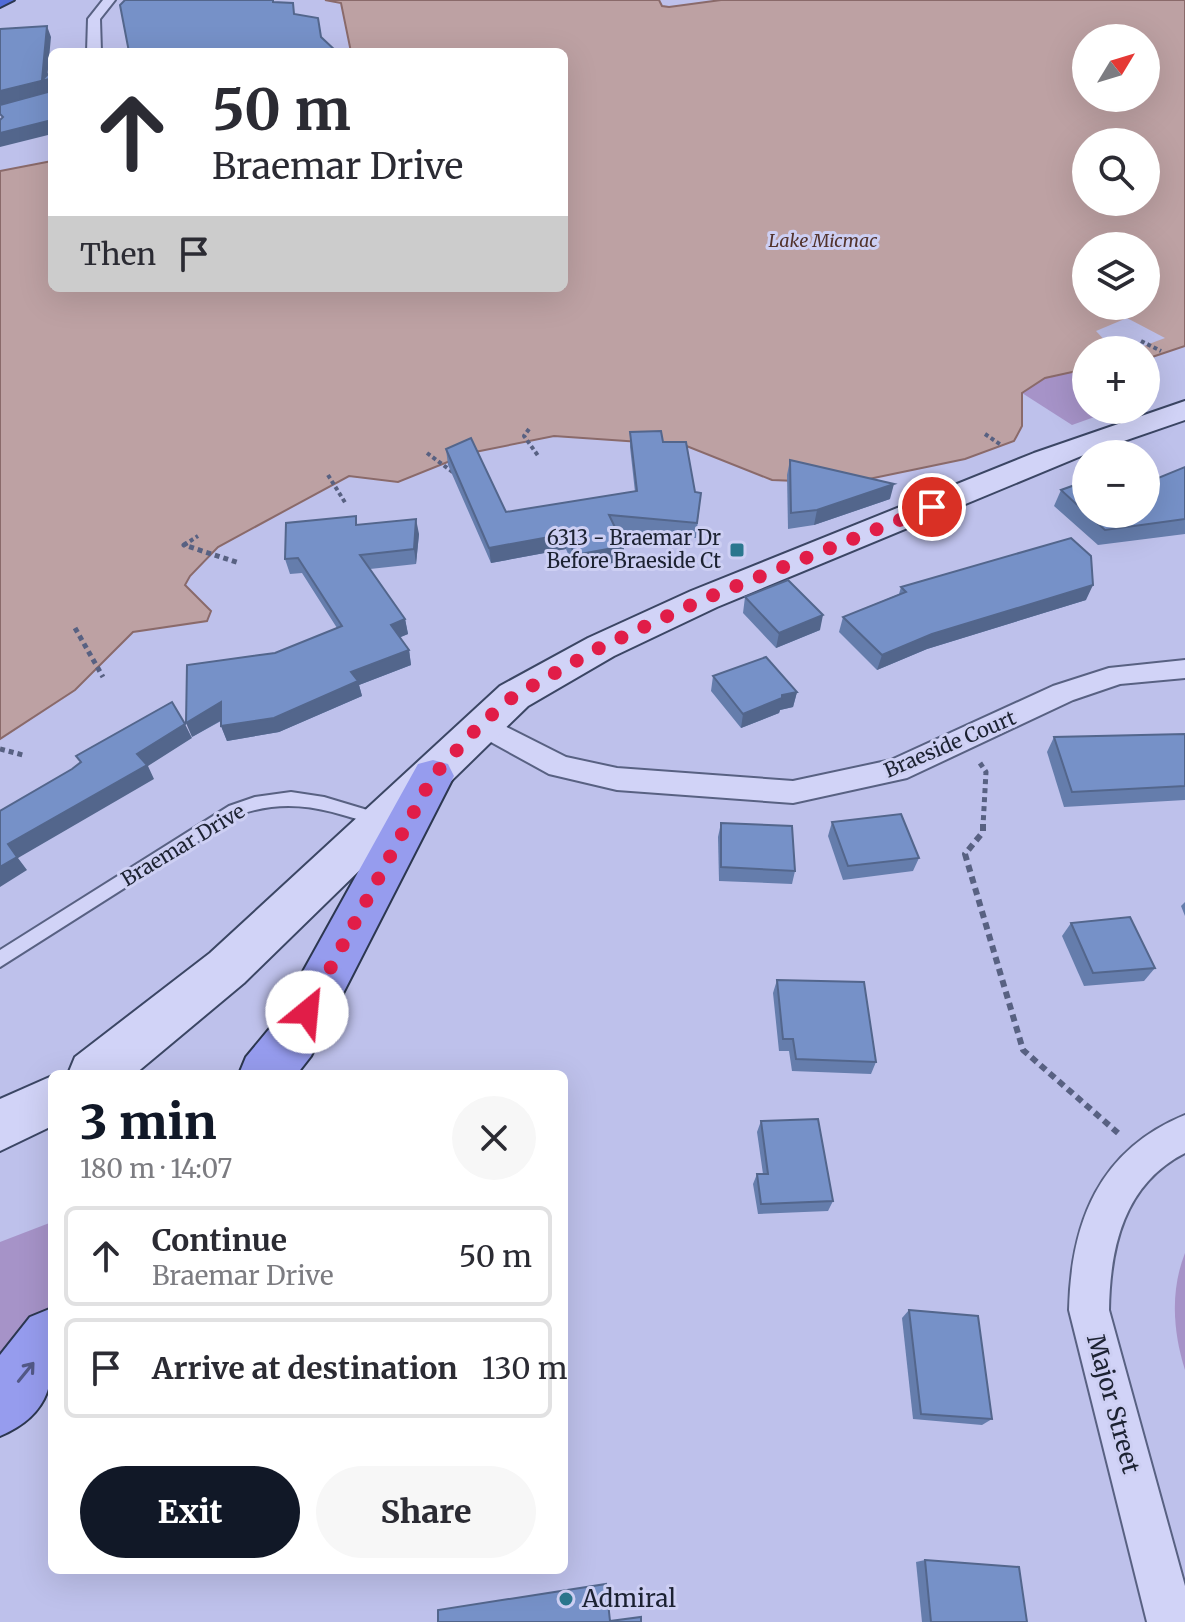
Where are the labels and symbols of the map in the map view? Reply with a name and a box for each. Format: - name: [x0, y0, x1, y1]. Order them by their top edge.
- north arrow: [1072, 24, 1160, 112]
- water label: Lake Micmac: [768, 229, 878, 252]
- pin: [898, 473, 966, 541]
- place label: 6313 - Braemar Dr Before Braeside Ct: [546, 525, 721, 573]
- marker: 6313 - Braemar Dr Before Braeside Ct: [728, 541, 746, 559]
- street label: Braeside Court: [880, 704, 1020, 783]
- street label: Braemar Drive: [116, 798, 249, 891]
- position arrow: [265, 970, 349, 1054]
- street label: Major Street: [1080, 1331, 1147, 1477]
- one-way arrow: [17, 1362, 35, 1383]
- place label: Admiral: [581, 1583, 676, 1614]
- marker: Admiral: [557, 1590, 575, 1608]

